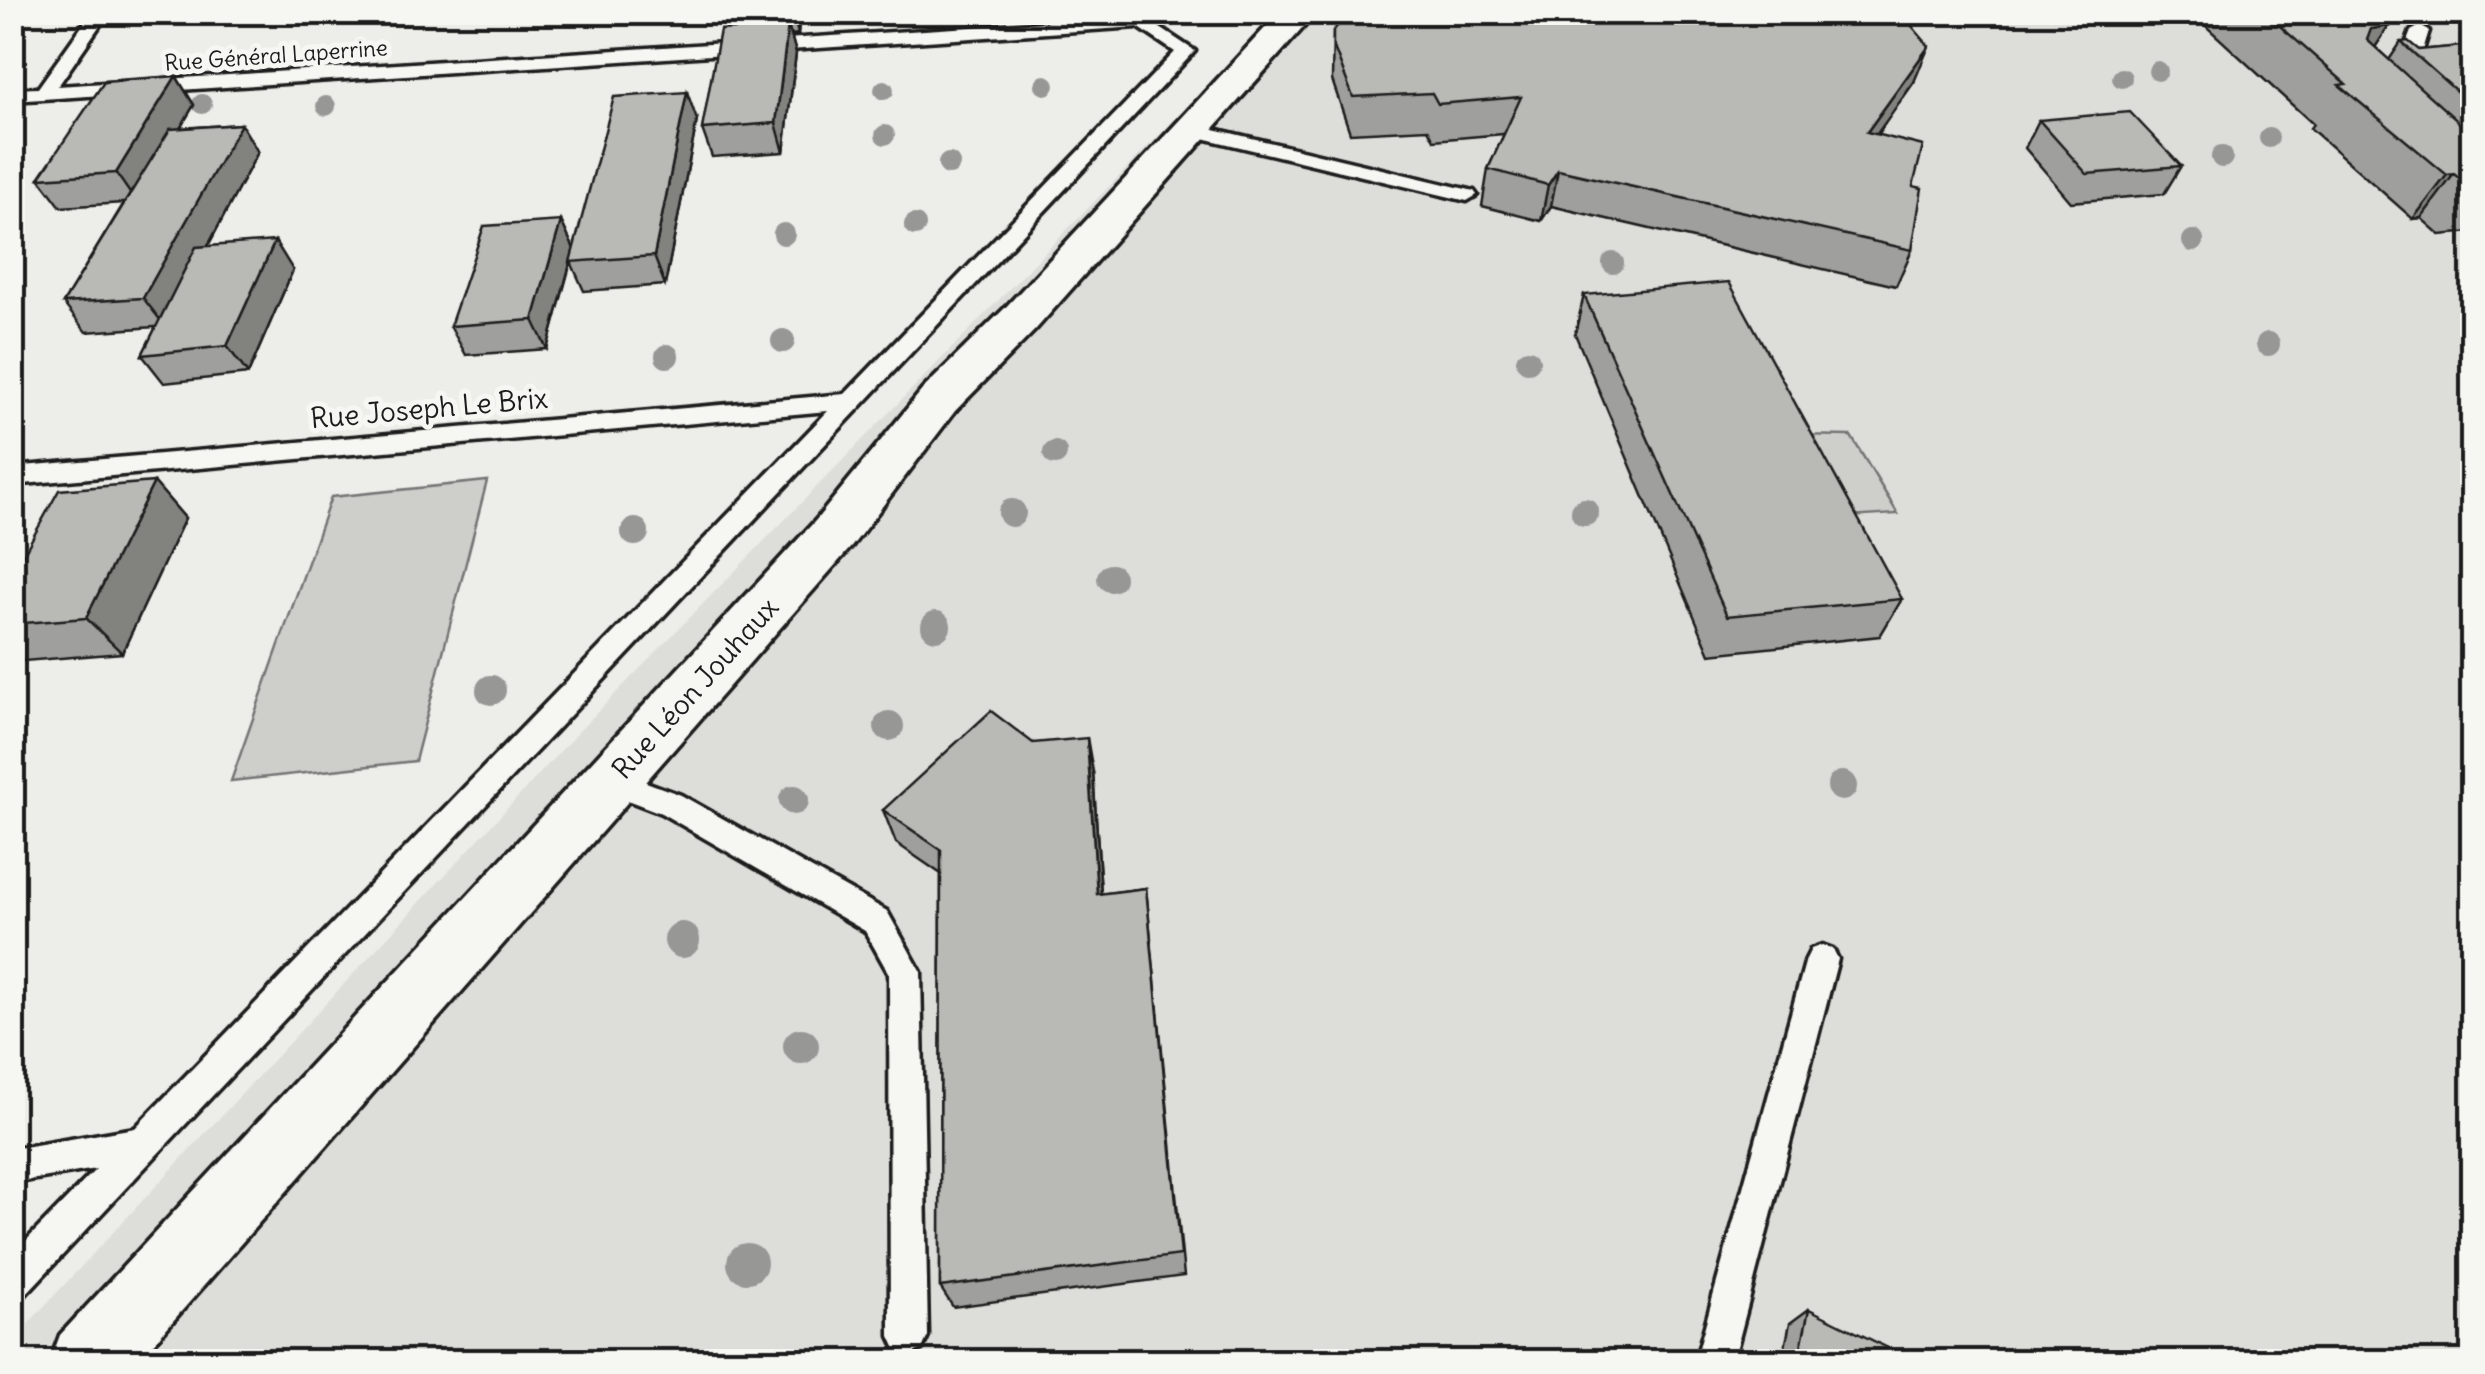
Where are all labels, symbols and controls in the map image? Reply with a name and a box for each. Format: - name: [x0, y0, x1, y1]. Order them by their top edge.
- street label: Rue Général Laperrine: [163, 33, 389, 77]
- street label: Rue Joseph Le Brix: [309, 380, 549, 436]
- street label: Rue Léon Jouhaux: [604, 590, 786, 786]

